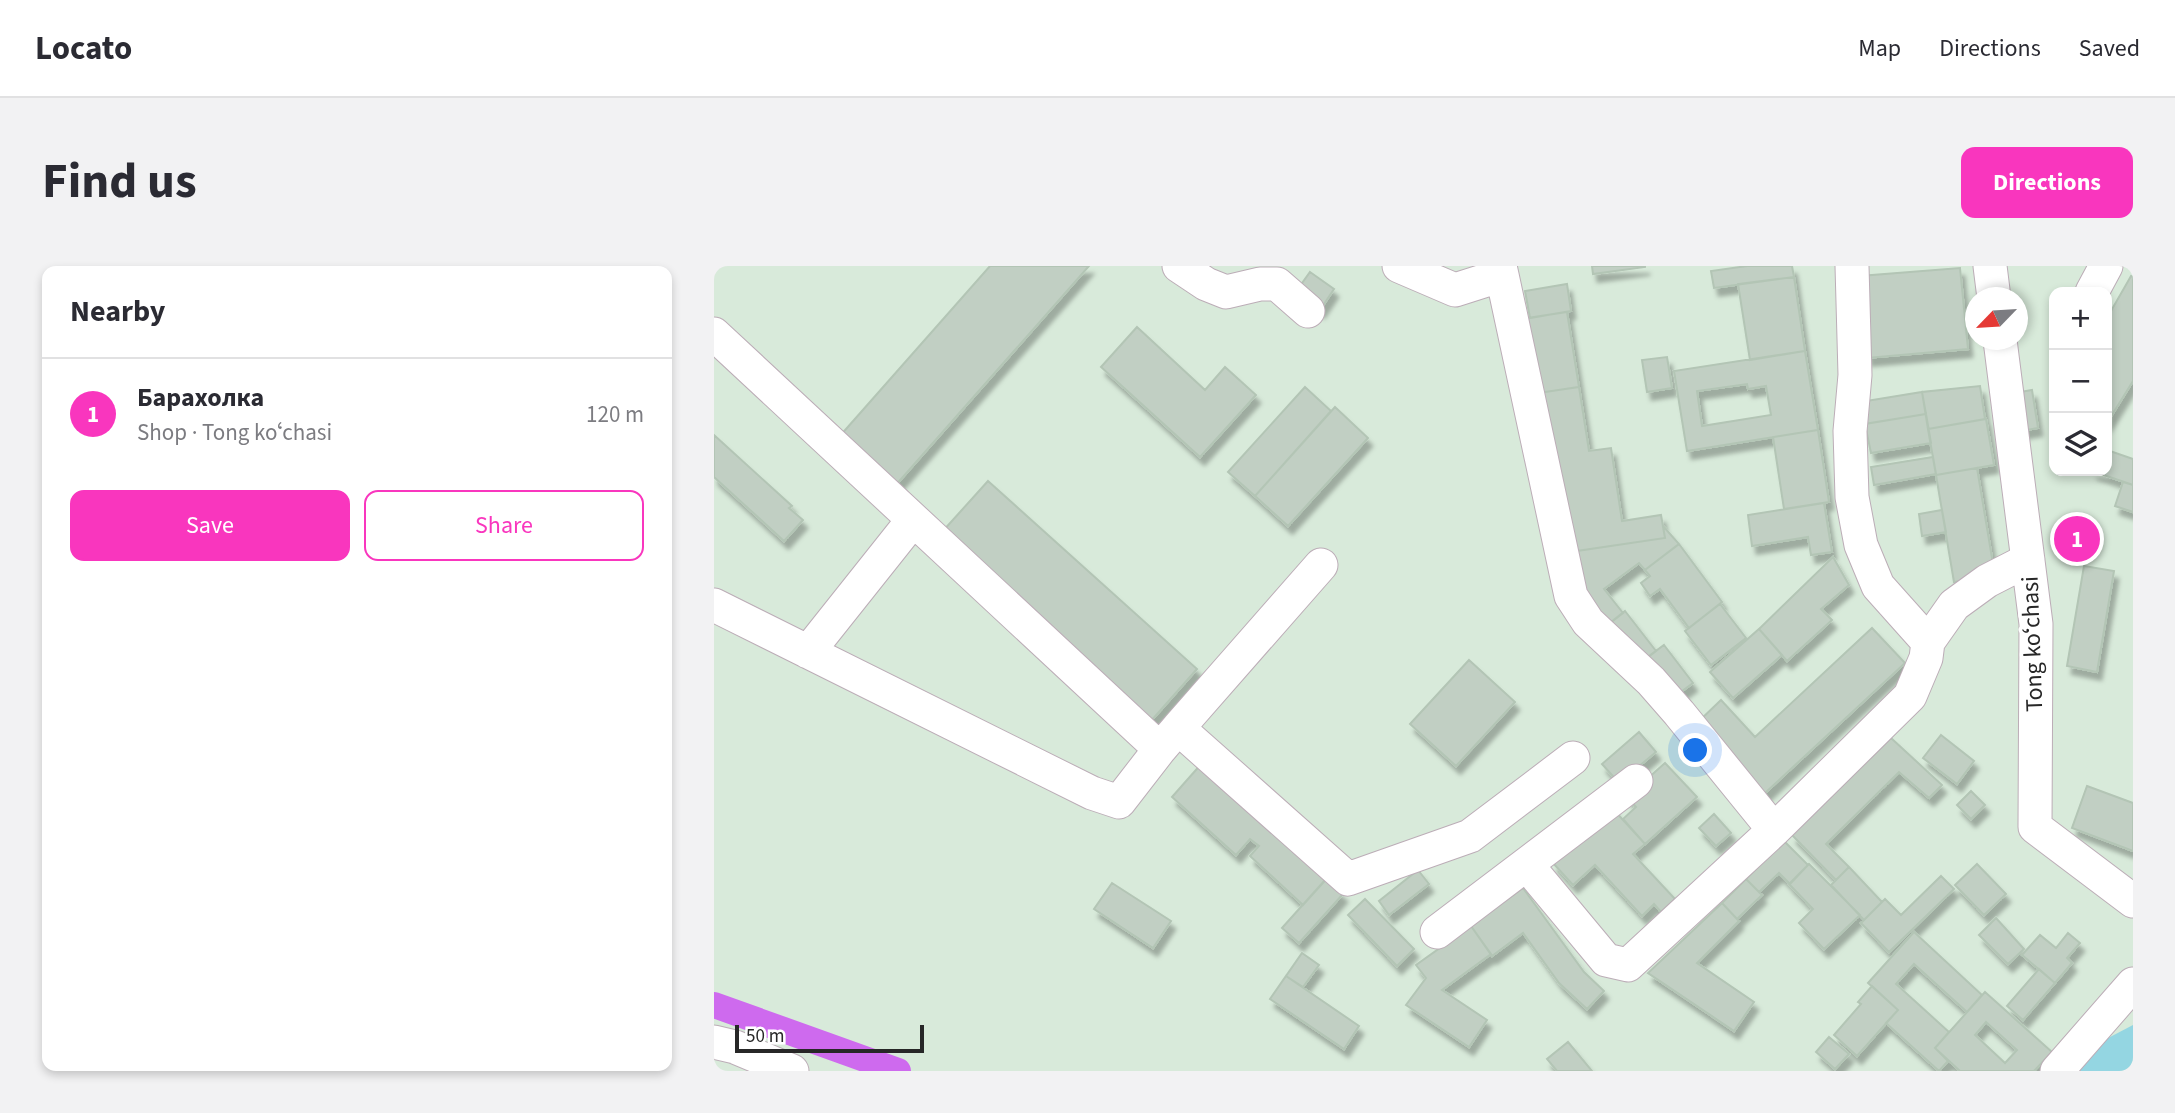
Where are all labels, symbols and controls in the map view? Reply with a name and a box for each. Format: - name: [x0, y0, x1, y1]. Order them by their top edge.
- text: Locato: [35, 25, 132, 72]
- text: Map: [1858, 31, 1901, 66]
- text: Directions: [1939, 31, 2041, 66]
- text: Saved: [2079, 31, 2140, 66]
- text: Find us: [42, 147, 197, 217]
- button: Directions: [1961, 147, 2133, 218]
- north arrow: [1965, 287, 2028, 350]
- map controls: [2049, 287, 2112, 476]
- button: +: [2049, 287, 2112, 350]
- text: Nearby: [70, 290, 165, 333]
- button: −: [2049, 350, 2112, 413]
- text: Барахолка: [137, 379, 264, 416]
- text: 1: [87, 398, 99, 431]
- text: 120 m: [586, 398, 644, 431]
- button: layers: [2049, 413, 2112, 476]
- text: Shop · Tong koʻchasi: [137, 416, 332, 449]
- button: Save: [70, 490, 350, 561]
- button: Share: [364, 490, 644, 561]
- pin: 1: [2054, 513, 2100, 565]
- street label: Tong koʻchasi: [2013, 575, 2052, 712]
- your location: [1678, 733, 1712, 767]
- scale bar: [735, 1022, 924, 1054]
- text: 50 m: [746, 1023, 784, 1050]

